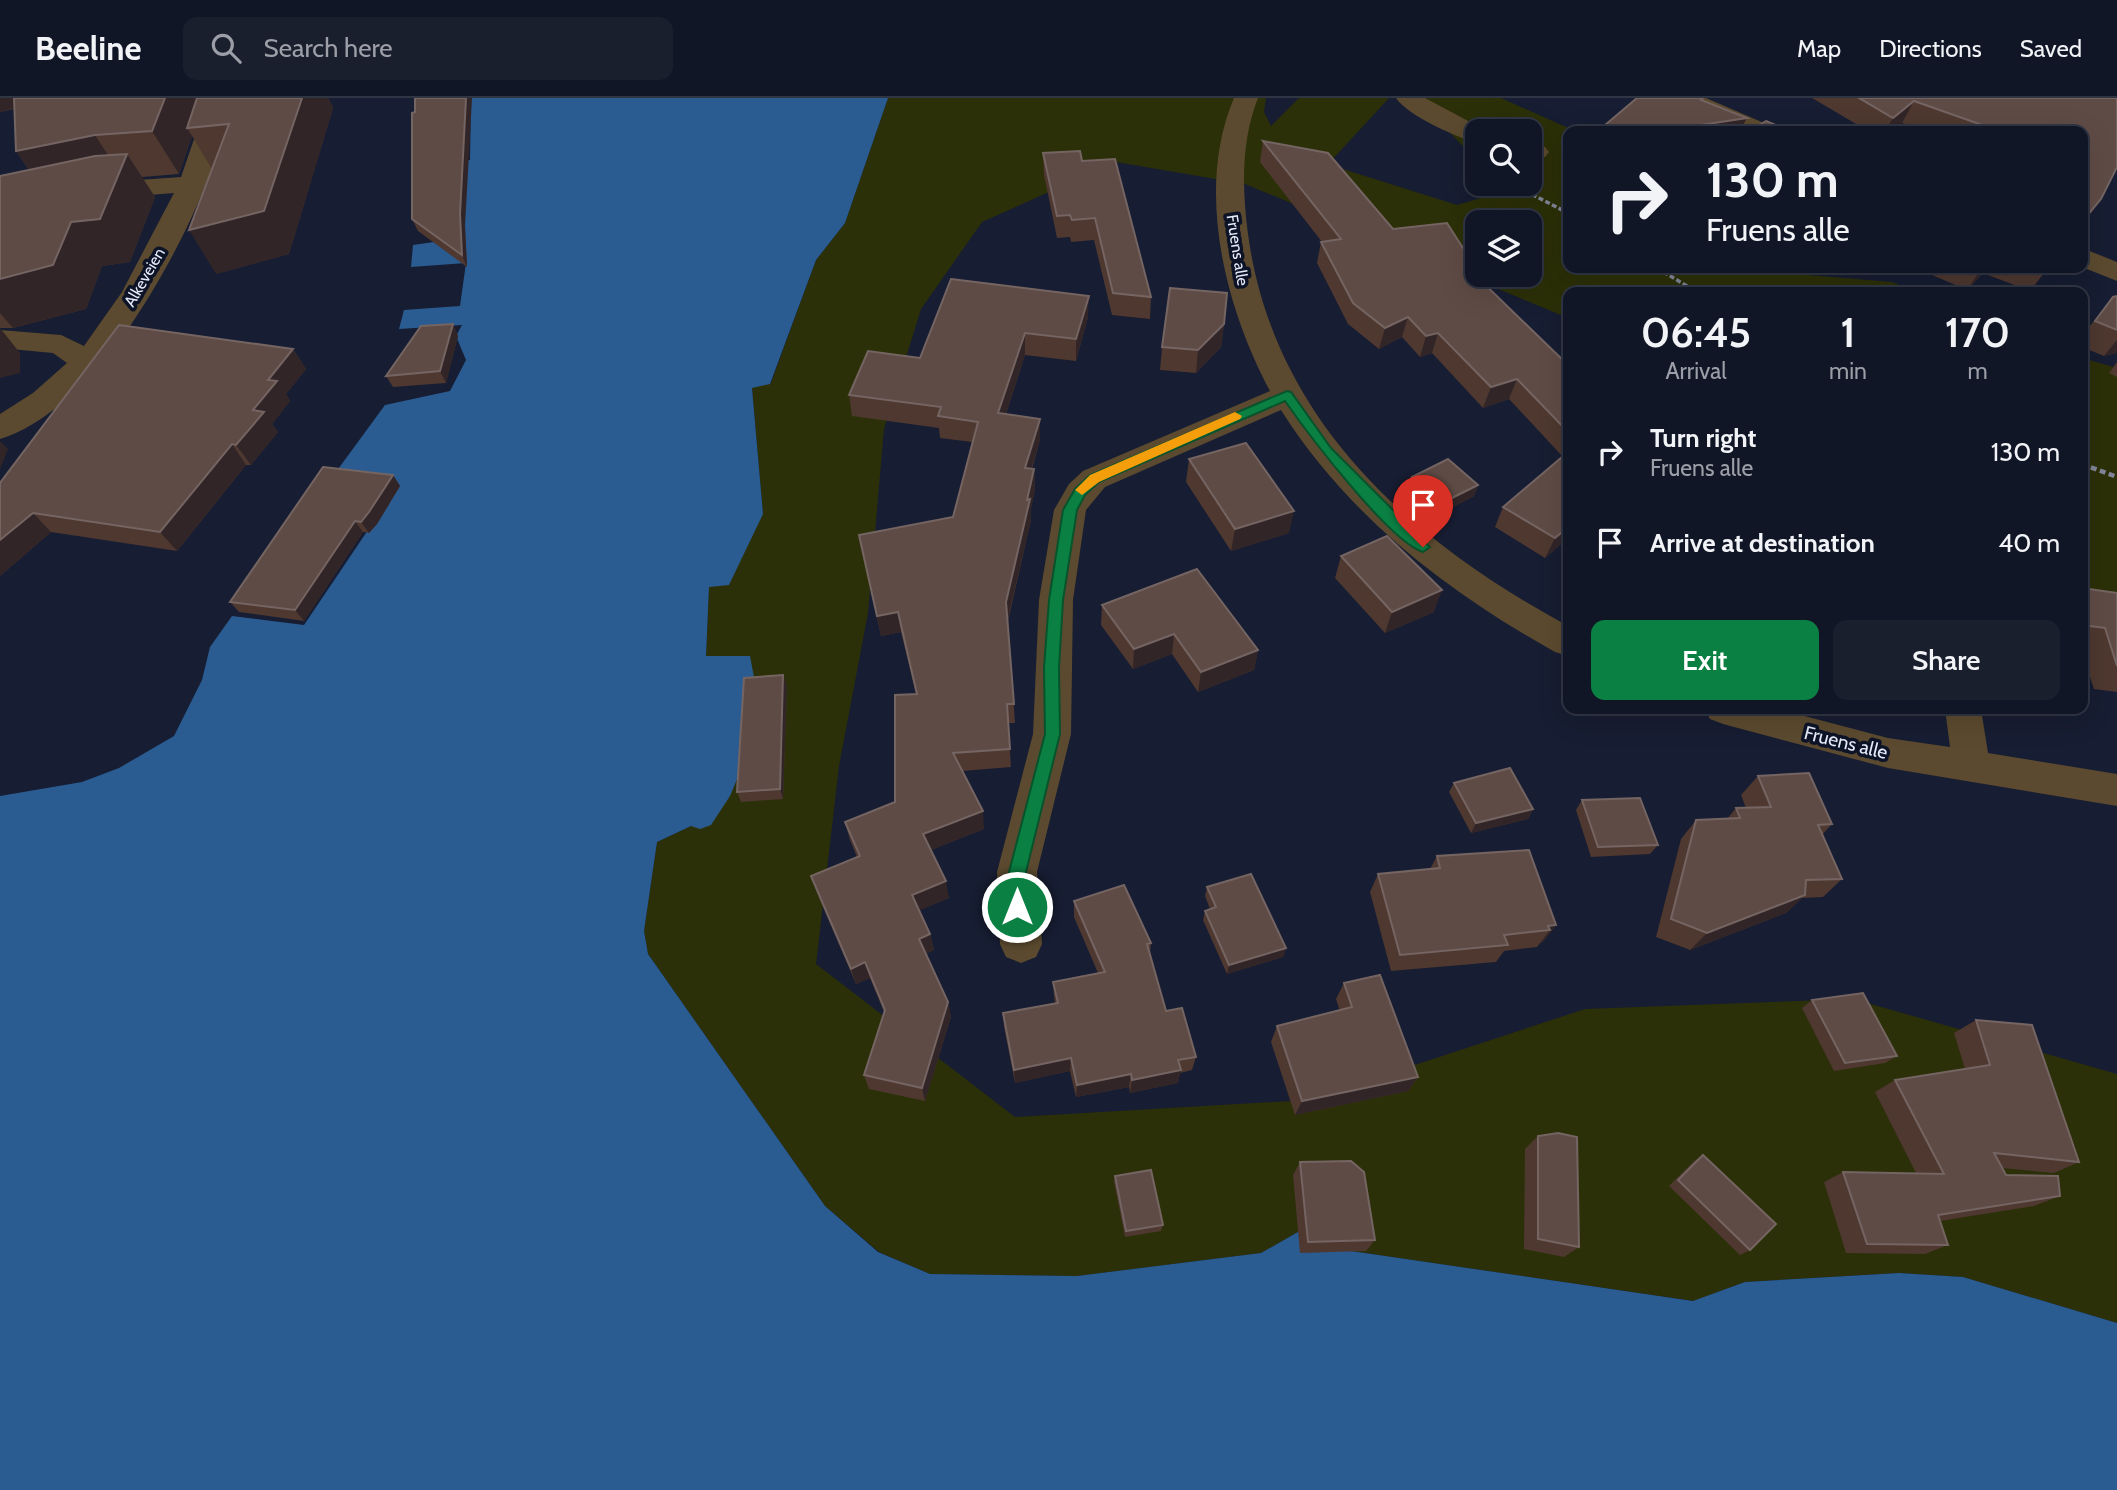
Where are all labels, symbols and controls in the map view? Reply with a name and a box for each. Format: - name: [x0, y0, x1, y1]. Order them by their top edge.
- search box: [183, 17, 673, 80]
- text: Beeline: [35, 28, 141, 68]
- icon: search: [207, 29, 245, 67]
- text: Search here: [263, 32, 393, 64]
- text: Map: [1797, 34, 1841, 63]
- text: Directions: [1879, 34, 1982, 63]
- text: Saved: [2020, 34, 2082, 63]
- map controls: [1465, 119, 1542, 287]
- button: search: [1465, 119, 1542, 196]
- text: 130 m: [1706, 150, 1839, 209]
- icon: right: [1591, 154, 1682, 245]
- button: layers: [1465, 210, 1542, 287]
- text: Fruens alle: [1706, 210, 1850, 249]
- street label: Fruens alle: [1223, 213, 1253, 287]
- street label: Alkeveien: [120, 244, 169, 310]
- text: 06:45: [1641, 306, 1751, 358]
- text: 1: [1841, 306, 1855, 358]
- text: 170: [1945, 306, 2010, 358]
- text: Arrival: [1665, 357, 1727, 385]
- text: min: [1829, 357, 1867, 385]
- text: m: [1967, 357, 1988, 385]
- text: Turn right: [1650, 422, 1756, 454]
- icon: right: [1591, 433, 1629, 471]
- text: 130 m: [1991, 436, 2060, 468]
- text: Fruens alle: [1650, 454, 1753, 482]
- pin: [1393, 475, 1453, 547]
- icon: arrive: [1404, 486, 1442, 524]
- icon: arrive: [1591, 524, 1629, 562]
- text: Arrive at destination: [1650, 527, 1875, 559]
- text: 40 m: [1998, 527, 2060, 559]
- button: Exit: [1591, 620, 1819, 700]
- button: Share: [1833, 620, 2060, 700]
- street label: Fruens alle: [1802, 721, 1890, 764]
- position arrow: [980, 870, 1054, 944]

